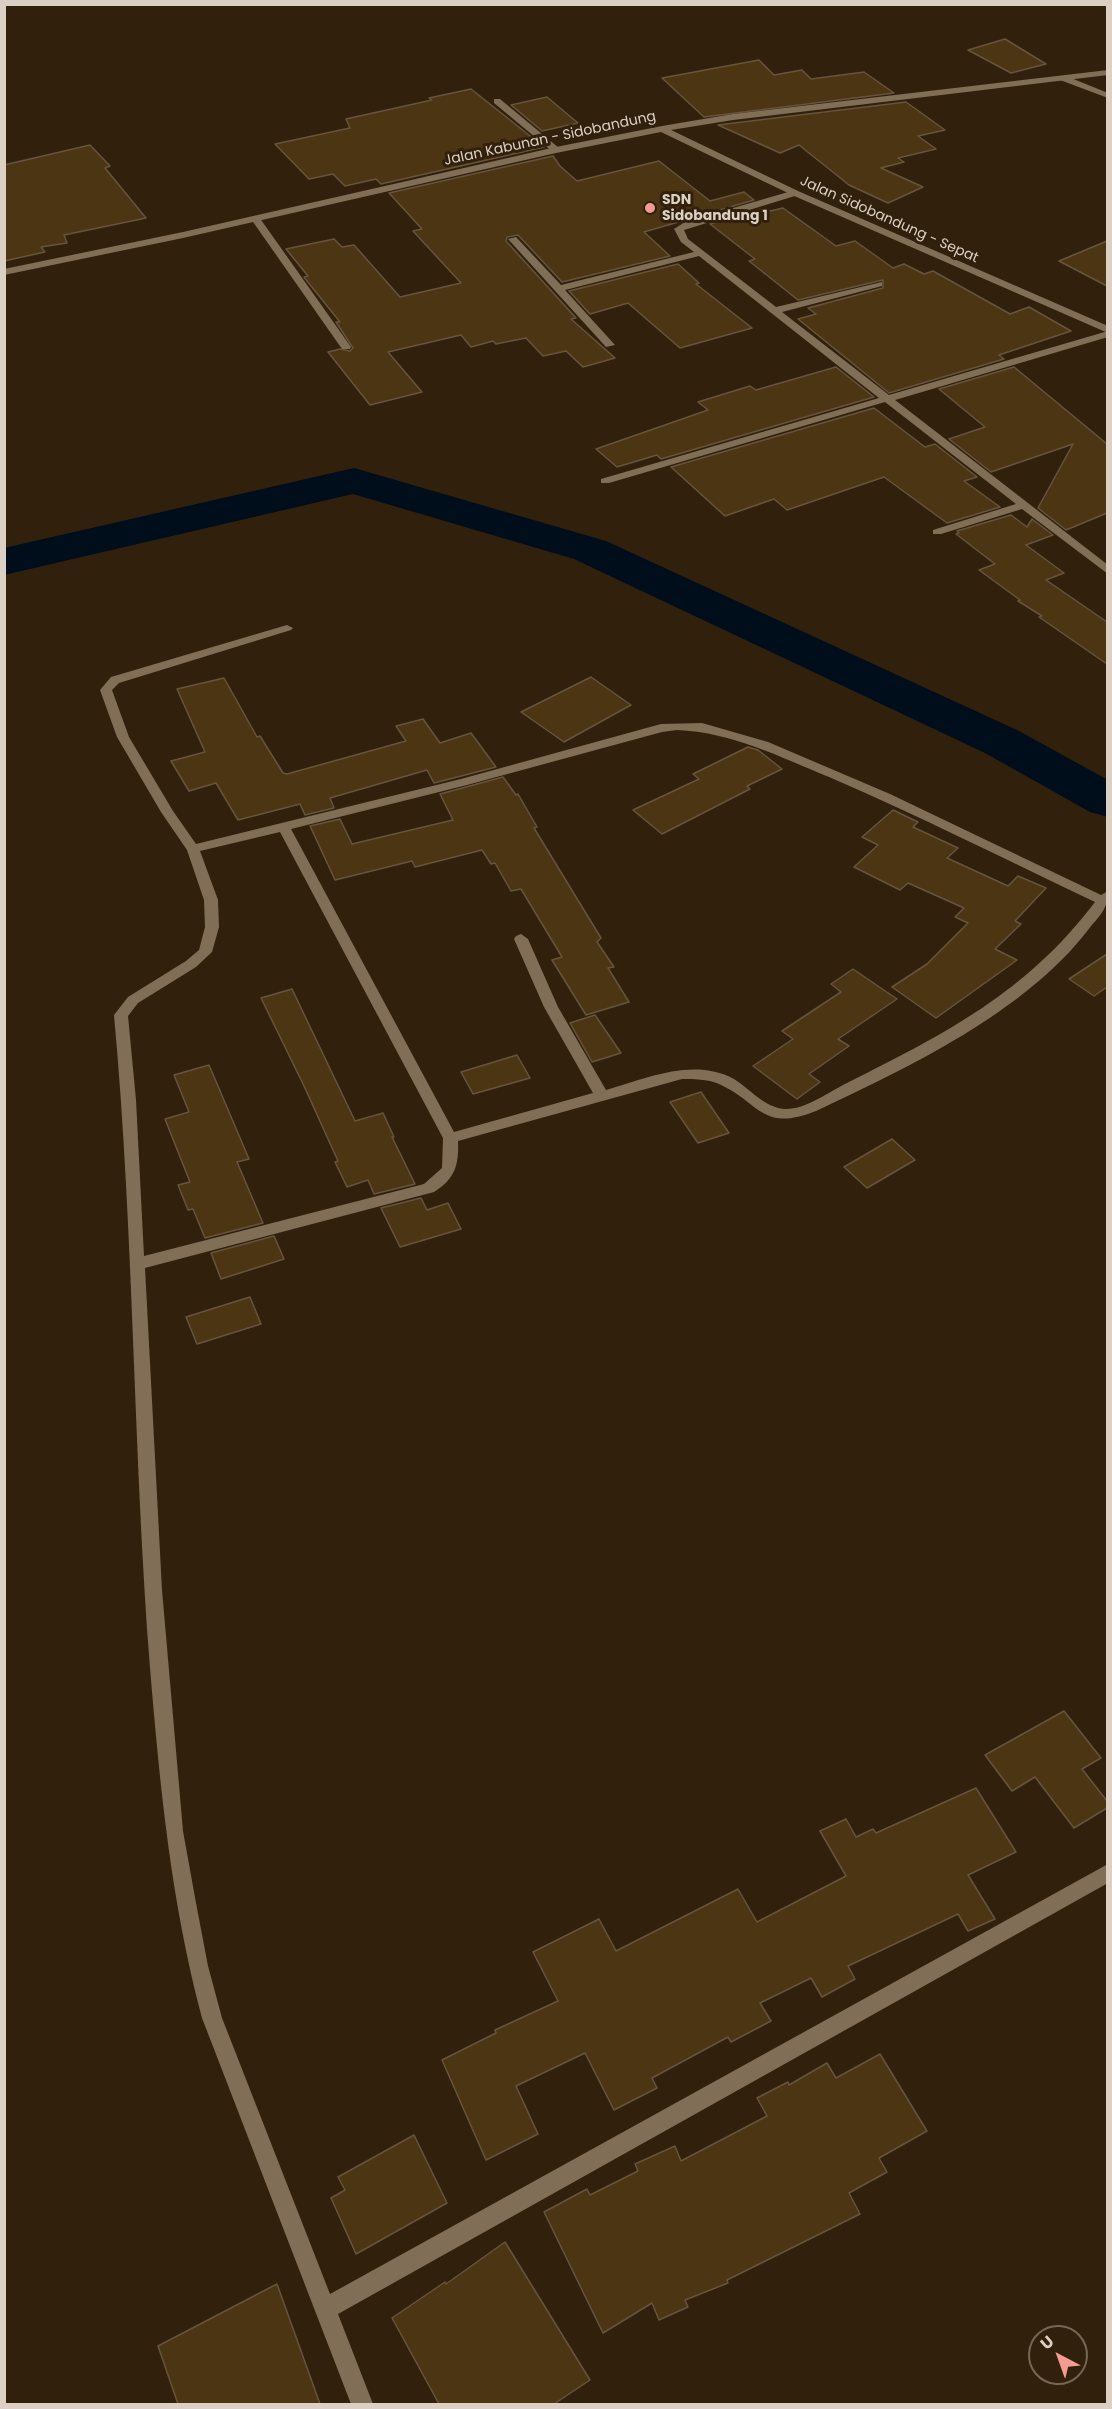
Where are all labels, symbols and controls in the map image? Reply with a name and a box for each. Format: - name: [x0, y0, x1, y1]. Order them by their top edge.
- street label: Jalan Kabunan - Sidobandung: [443, 108, 657, 170]
- street label: Jalan Sidobandung - Sepat: [797, 173, 981, 267]
- place label: SDN Sidobandung 1: [662, 192, 768, 225]
- marker: SDN Sidobandung 1: [643, 201, 657, 215]
- north arrow: [1028, 2325, 1088, 2385]
- text: U: [1035, 2330, 1059, 2355]

